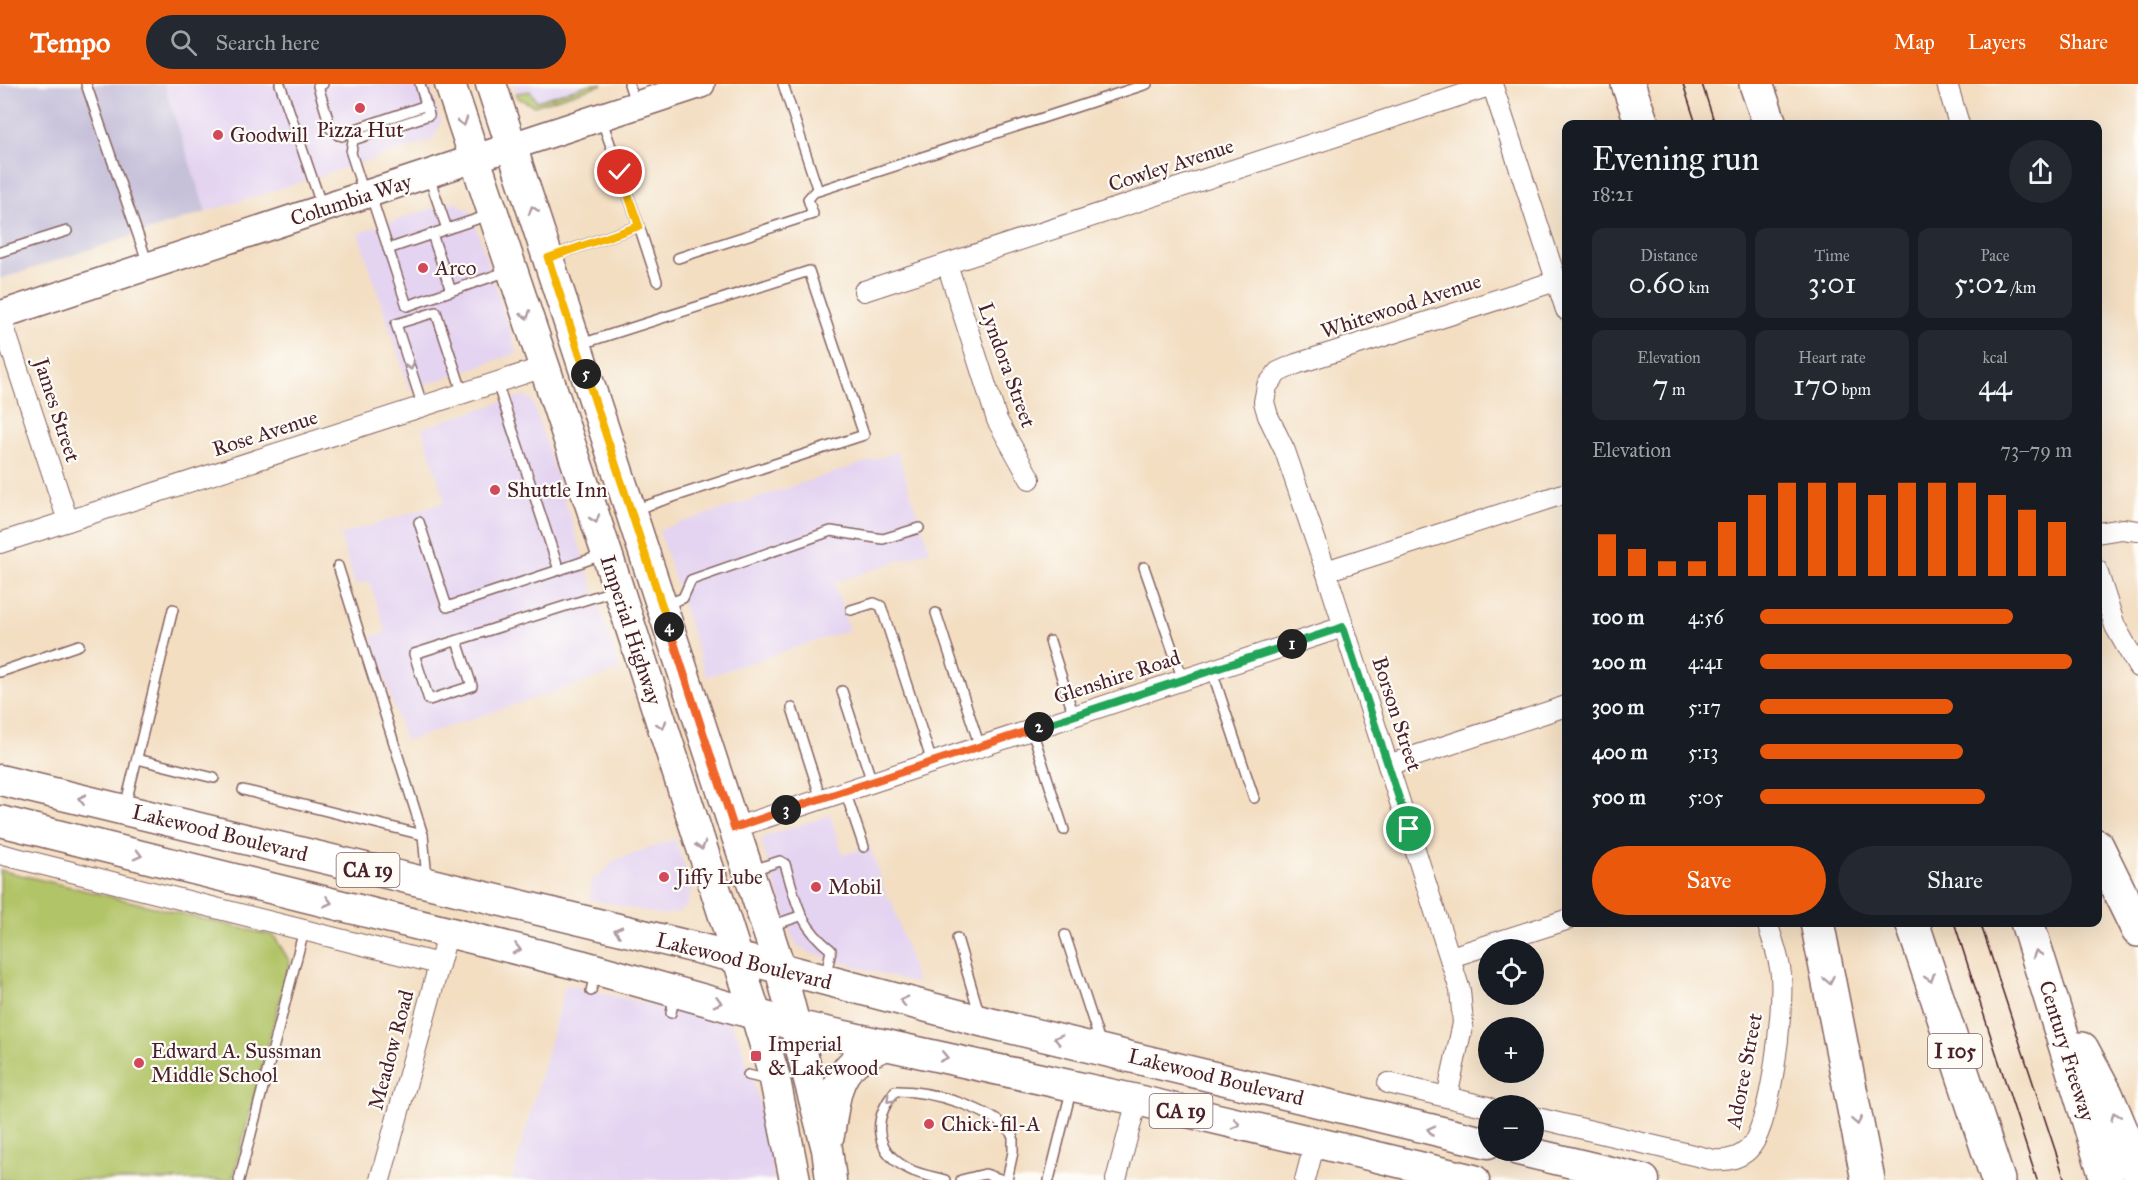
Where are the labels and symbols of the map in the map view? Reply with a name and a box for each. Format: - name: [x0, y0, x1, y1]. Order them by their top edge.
- marker: Pizza Hut: [353, 101, 367, 115]
- one-way arrow: [455, 116, 468, 127]
- place label: Pizza Hut: [316, 117, 404, 143]
- place label: Goodwill: [230, 122, 309, 148]
- marker: Goodwill: [211, 128, 225, 142]
- street label: Cowley Avenue: [1105, 132, 1237, 197]
- pin: [594, 146, 645, 197]
- street label: Columbia Way: [287, 168, 416, 232]
- one-way arrow: [528, 205, 540, 216]
- place label: Arco: [434, 255, 477, 281]
- marker: Arco: [416, 261, 430, 275]
- street label: Whitewood Avenue: [1318, 268, 1485, 344]
- street label: Lyndora Street: [972, 299, 1042, 432]
- one-way arrow: [519, 309, 532, 320]
- street label: James Street: [27, 353, 86, 466]
- pin: 5: [571, 359, 601, 389]
- one-way arrow: [402, 360, 415, 371]
- street label: Rose Avenue: [209, 404, 321, 462]
- place label: Shuttle Inn: [507, 477, 607, 503]
- marker: Shuttle Inn: [488, 483, 502, 497]
- one-way arrow: [588, 514, 601, 524]
- street label: Imperial Highway: [595, 552, 668, 709]
- pin: 4: [654, 612, 684, 642]
- pin: 1: [1277, 629, 1307, 659]
- street label: Glenshire Road: [1050, 644, 1184, 710]
- street label: Borson Street: [1366, 653, 1428, 775]
- pin: 2: [1024, 712, 1054, 742]
- one-way arrow: [655, 719, 667, 730]
- one-way arrow: [77, 793, 87, 806]
- pin: 3: [771, 795, 801, 825]
- street label: Lakewood Boulevard: [129, 799, 311, 868]
- pin: [1383, 803, 1434, 854]
- one-way arrow: [694, 840, 706, 851]
- one-way arrow: [132, 848, 143, 860]
- road number: CA 19: [336, 853, 400, 887]
- place label: Jiffy Lube: [674, 864, 763, 890]
- marker: Jiffy Lube: [657, 870, 671, 884]
- place label: Mobil: [828, 874, 882, 900]
- marker: Mobil: [809, 880, 823, 894]
- one-way arrow: [322, 895, 332, 908]
- one-way arrow: [614, 925, 624, 938]
- street label: Lakewood Boulevard: [653, 927, 835, 996]
- one-way arrow: [511, 942, 522, 954]
- one-way arrow: [2032, 949, 2044, 960]
- one-way arrow: [1923, 972, 1936, 983]
- one-way arrow: [1821, 975, 1834, 985]
- street label: Century Freeway: [2033, 977, 2101, 1126]
- street label: Meadow Road: [362, 987, 420, 1113]
- one-way arrow: [713, 994, 723, 1007]
- one-way arrow: [899, 996, 910, 1008]
- street label: Adoree Street: [1720, 1010, 1768, 1132]
- place label: Imperial & Lakewood: [768, 1031, 879, 1081]
- one-way arrow: [1053, 1034, 1063, 1047]
- road number: I 105: [1928, 1034, 1982, 1068]
- place label: Edward A. Sussman Middle School: [151, 1038, 321, 1088]
- street label: Lakewood Boulevard: [1125, 1043, 1307, 1112]
- marker: Imperial & Lakewood: [749, 1049, 763, 1063]
- one-way arrow: [939, 1050, 949, 1063]
- marker: Edward A. Sussman Middle School: [132, 1056, 146, 1070]
- one-way arrow: [886, 1092, 897, 1102]
- road number: CA 19: [1150, 1094, 1212, 1128]
- place label: Chick-fil-A: [941, 1111, 1041, 1137]
- one-way arrow: [2110, 1111, 2122, 1122]
- one-way arrow: [1231, 1116, 1241, 1129]
- one-way arrow: [1850, 1116, 1863, 1126]
- marker: Chick-fil-A: [922, 1117, 936, 1131]
- one-way arrow: [1426, 1124, 1436, 1137]

